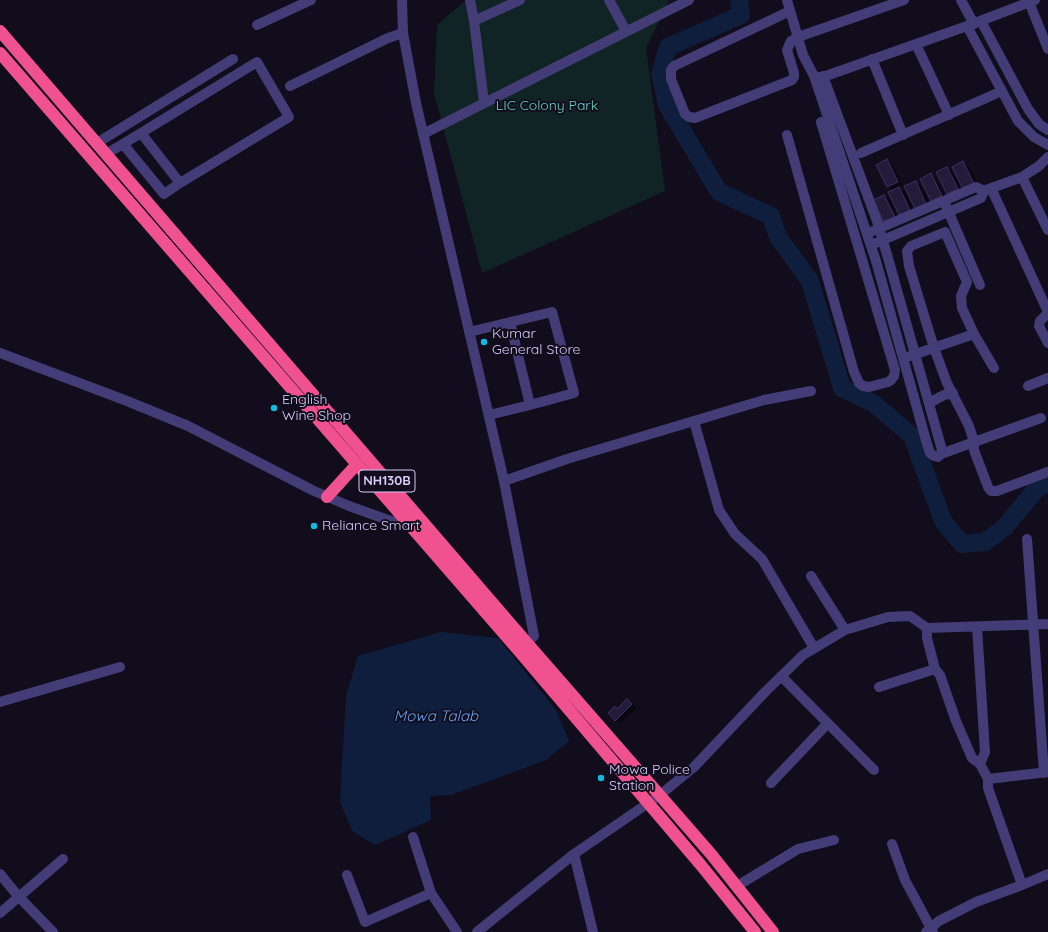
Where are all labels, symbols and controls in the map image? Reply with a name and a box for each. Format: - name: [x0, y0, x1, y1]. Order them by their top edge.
- park label: LIC Colony Park: [496, 98, 598, 114]
- place label: Kumar General Store: [492, 326, 580, 358]
- marker: Kumar General Store: [479, 337, 489, 347]
- place label: English Wine Shop: [282, 392, 351, 424]
- marker: English Wine Shop: [269, 403, 279, 413]
- road number: NH130B: [359, 470, 415, 492]
- place label: Reliance Smart: [322, 518, 420, 534]
- marker: Reliance Smart: [309, 521, 319, 531]
- water label: Mowa Talab: [394, 707, 478, 725]
- place label: Mowa Police Station: [609, 762, 690, 794]
- marker: Mowa Police Station: [596, 773, 606, 783]

